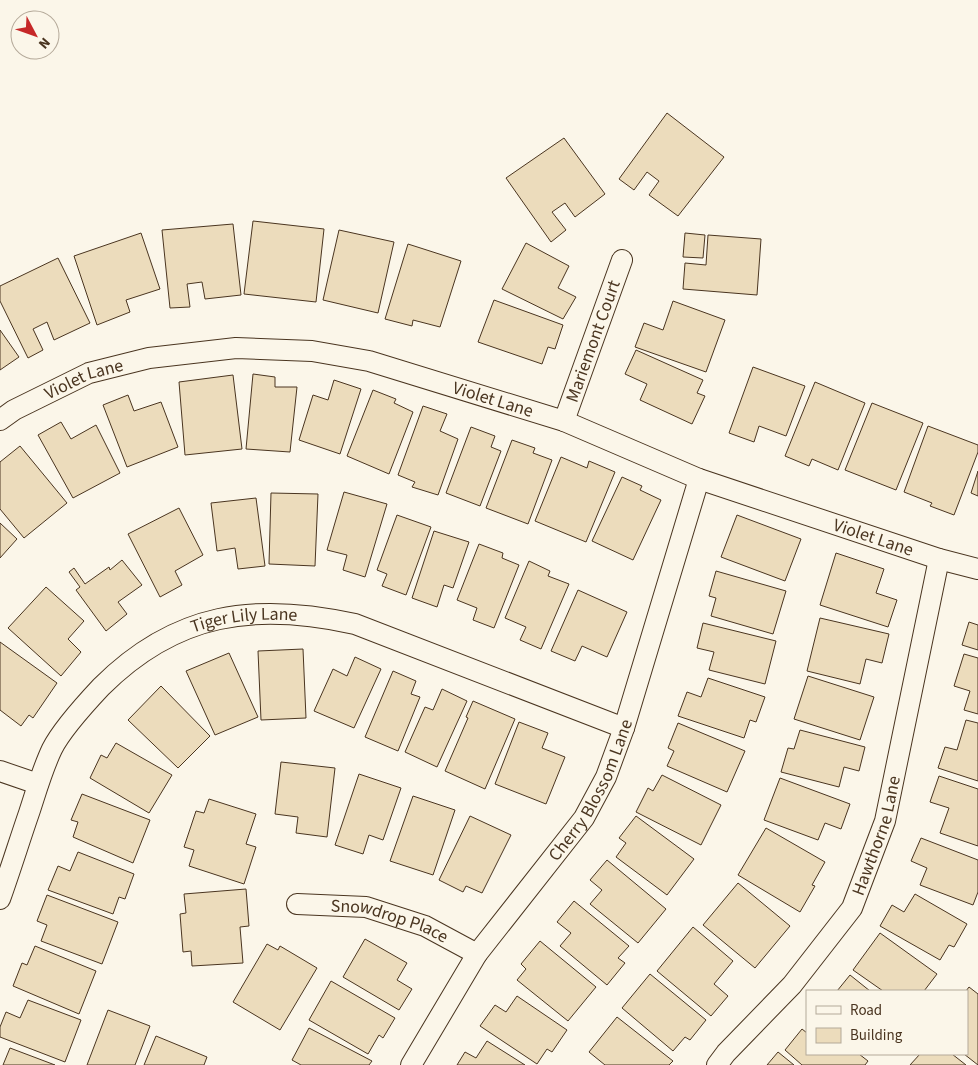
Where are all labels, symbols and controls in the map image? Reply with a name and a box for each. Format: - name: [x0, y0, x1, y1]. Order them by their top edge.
- north arrow: [10, 10, 60, 60]
- text: N: [33, 33, 55, 53]
- street label: Mariemont Court: [559, 276, 626, 406]
- street label: Violet Lane: [40, 352, 126, 406]
- street label: Violet Lane: [450, 375, 537, 423]
- street label: Violet Lane: [830, 512, 917, 562]
- street label: Tiger Lily Lane: [187, 601, 298, 639]
- street label: Cherry Blossom Lane: [542, 716, 638, 866]
- street label: Hawthorne Lane: [845, 773, 907, 899]
- street label: Snowdrop Place: [330, 893, 453, 949]
- legend: [806, 990, 968, 1055]
- text: Road: [850, 1000, 882, 1021]
- text: Building: [850, 1025, 903, 1046]

